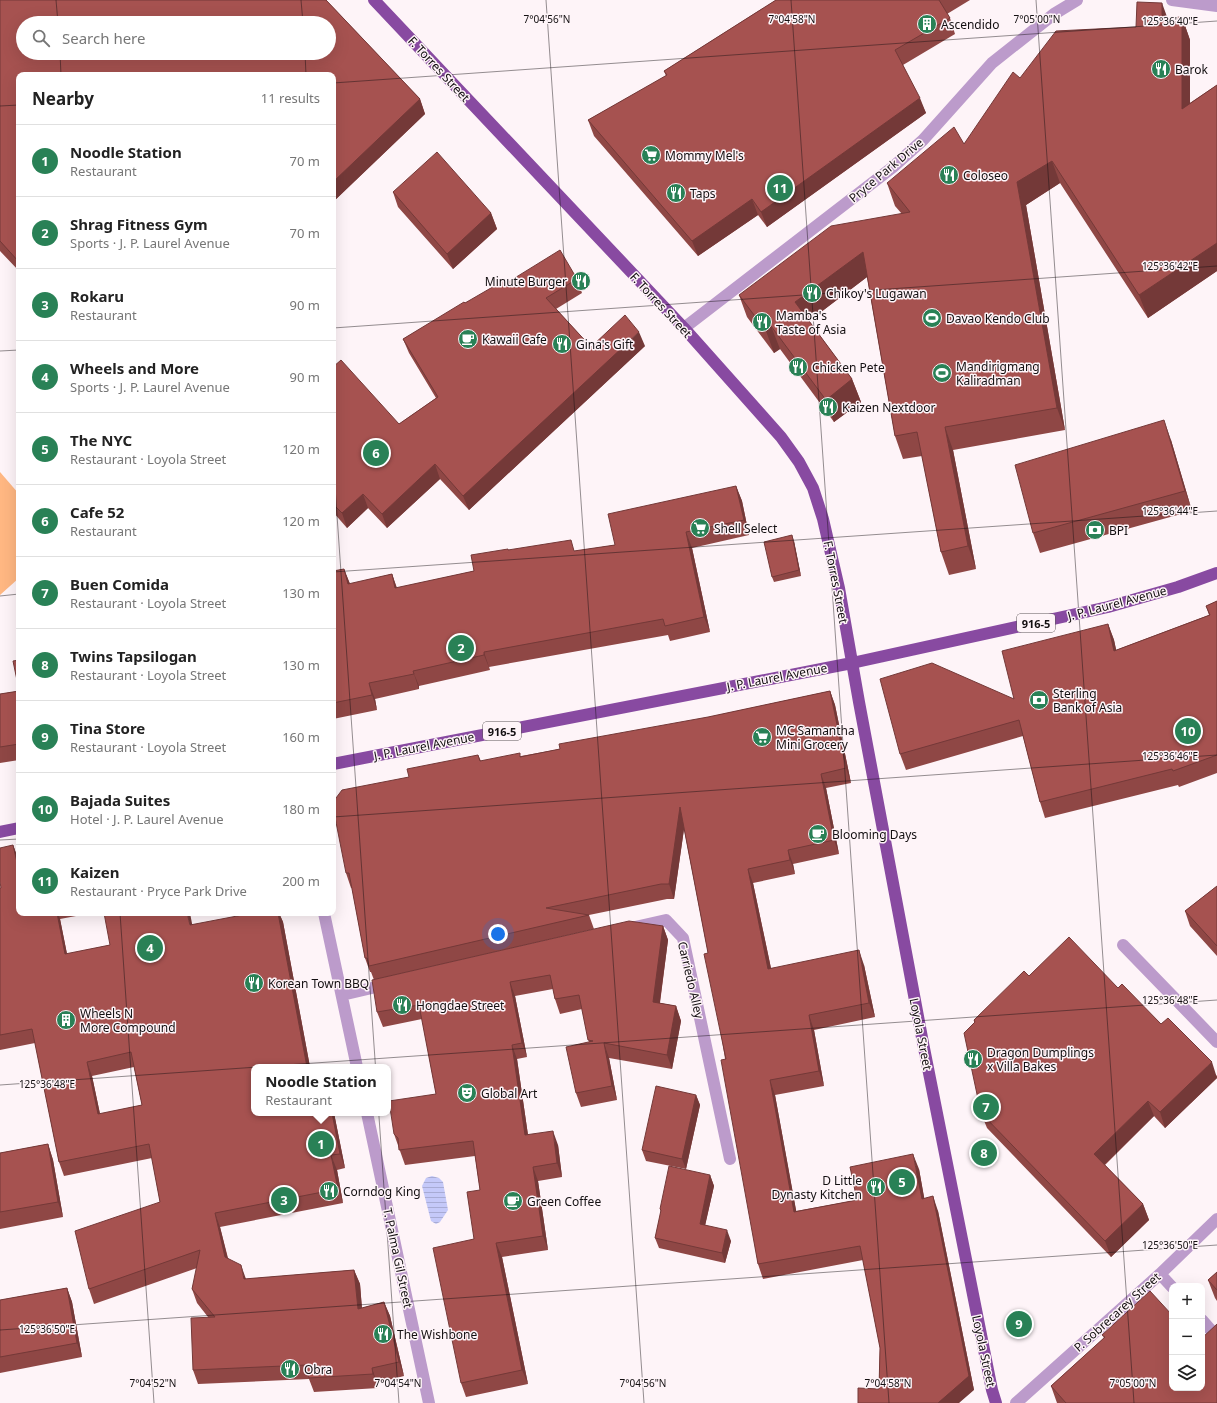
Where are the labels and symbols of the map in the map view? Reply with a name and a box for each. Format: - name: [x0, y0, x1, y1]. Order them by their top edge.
- text: 7°04'56"N: [524, 12, 570, 26]
- text: 7°04'58"N: [769, 12, 815, 26]
- text: 7°05'00"N: [1014, 12, 1060, 26]
- building icon: Ascendido: [916, 13, 938, 35]
- text: 125°36'40"E: [1142, 14, 1198, 28]
- place label: Ascendido: [941, 16, 999, 33]
- street label: F. Torres Street: [404, 33, 474, 106]
- restaurant icon: Barok: [1150, 58, 1172, 80]
- place label: Barok: [1175, 61, 1209, 78]
- street label: Pryce Park Drive: [845, 134, 927, 206]
- supermarket icon: Mommy Mel's: [640, 144, 662, 166]
- place label: Mommy Mel's: [665, 147, 744, 164]
- restaurant icon: Coloseo: [938, 164, 960, 186]
- place label: Coloseo: [963, 167, 1008, 184]
- pin: 11: [767, 173, 793, 203]
- restaurant icon: Taps: [665, 182, 687, 204]
- place label: Taps: [690, 185, 716, 202]
- text: 125°36'42"E: [1142, 259, 1198, 273]
- street label: F. Torres Street: [626, 269, 696, 342]
- restaurant icon: Minute Burger: [570, 270, 592, 292]
- place label: Minute Burger: [485, 273, 567, 290]
- restaurant icon: Chikoy's Lugawan: [801, 282, 823, 304]
- place label: Chikoy's Lugawan: [826, 285, 927, 302]
- place label: Mamba's Taste of Asia: [776, 307, 846, 338]
- sports icon: Davao Kendo Club: [921, 307, 943, 329]
- place label: Davao Kendo Club: [946, 310, 1050, 327]
- restaurant icon: Mamba's Taste of Asia: [751, 311, 773, 333]
- cafe icon: Kawaii Cafe: [457, 328, 479, 350]
- place label: Kawaii Cafe: [482, 331, 547, 348]
- restaurant icon: Gina's Gift: [551, 333, 573, 355]
- place label: Gina's Gift: [576, 336, 634, 353]
- restaurant icon: Chicken Pete: [787, 356, 809, 378]
- place label: Mandirigmang Kaliradman: [956, 358, 1040, 389]
- place label: Chicken Pete: [812, 359, 885, 376]
- sports icon: Mandirigmang Kaliradman: [931, 362, 953, 384]
- restaurant icon: Kaizen Nextdoor: [817, 396, 839, 418]
- place label: Kaizen Nextdoor: [842, 399, 935, 416]
- pin: 6: [363, 438, 389, 468]
- text: 125°36'44"E: [1142, 504, 1198, 518]
- supermarket icon: Shell Select: [689, 517, 711, 539]
- bank icon: BPI: [1084, 519, 1106, 541]
- place label: Shell Select: [714, 520, 778, 537]
- place label: BPI: [1109, 522, 1128, 539]
- street label: F. Torres Street: [820, 539, 852, 625]
- street label: J. P. Laurel Avenue: [1065, 582, 1169, 625]
- road number: 916-5: [1017, 614, 1055, 632]
- pin: 2: [448, 633, 474, 663]
- street label: J. P. Laurel Avenue: [724, 659, 829, 695]
- place label: Sterling Bank of Asia: [1053, 685, 1122, 716]
- bank icon: Sterling Bank of Asia: [1028, 689, 1050, 711]
- pin: 10: [1175, 716, 1201, 746]
- road number: 916-5: [483, 722, 521, 740]
- place label: MC Samantha Mini Grocery: [776, 722, 855, 753]
- supermarket icon: MC Samantha Mini Grocery: [751, 726, 773, 748]
- street label: J. P. Laurel Avenue: [371, 728, 476, 764]
- text: 125°36'46"E: [1142, 749, 1198, 763]
- cafe icon: Blooming Days: [807, 823, 829, 845]
- place label: Blooming Days: [832, 826, 917, 843]
- your location: [488, 924, 508, 944]
- pin: 4: [137, 933, 163, 963]
- street label: Carriedo Alley: [674, 940, 708, 1021]
- restaurant icon: Korean Town BBQ: [243, 972, 265, 994]
- place label: Korean Town BBQ: [268, 975, 369, 992]
- text: 125°36'48"E: [1142, 993, 1198, 1007]
- restaurant icon: Hongdae Street: [391, 994, 413, 1016]
- street label: Loyola Street: [906, 996, 936, 1072]
- place label: Hongdae Street: [416, 997, 505, 1014]
- place label: Wheels N More Compound: [80, 1005, 176, 1036]
- building icon: Wheels N More Compound: [55, 1009, 77, 1031]
- place label: Dragon Dumplings x Villa Bakes: [987, 1044, 1094, 1075]
- restaurant icon: Dragon Dumplings x Villa Bakes: [962, 1048, 984, 1070]
- text: 125°36'48"E: [19, 1077, 75, 1091]
- theatre icon: Global Art: [456, 1082, 478, 1104]
- place label: Global Art: [481, 1085, 538, 1102]
- pin: 7: [973, 1092, 999, 1122]
- pin: 1: [308, 1129, 334, 1159]
- pin: 8: [971, 1138, 997, 1168]
- pin: 5: [889, 1167, 915, 1197]
- place label: D Little Dynasty Kitchen: [771, 1172, 862, 1203]
- restaurant icon: D Little Dynasty Kitchen: [865, 1176, 887, 1198]
- restaurant icon: Corndog King: [318, 1180, 340, 1202]
- place label: Corndog King: [343, 1183, 421, 1200]
- pin: 3: [271, 1185, 297, 1215]
- cafe icon: Green Coffee: [502, 1190, 524, 1212]
- place label: Green Coffee: [527, 1193, 601, 1210]
- street label: T. Palma Gil Street: [379, 1206, 417, 1310]
- text: 125°36'50"E: [1142, 1238, 1198, 1252]
- street label: P. Sobrecarey Street: [1070, 1268, 1165, 1356]
- pin: 9: [1006, 1309, 1032, 1339]
- street label: Loyola Street: [968, 1313, 1000, 1389]
- text: 125°36'50"E: [19, 1322, 75, 1336]
- restaurant icon: The Wishbone: [372, 1323, 394, 1345]
- place label: The Wishbone: [397, 1326, 477, 1343]
- restaurant icon: Obra: [279, 1358, 301, 1380]
- place label: Obra: [304, 1361, 332, 1378]
- text: 7°04'52"N: [130, 1376, 176, 1390]
- text: 7°04'54"N: [375, 1376, 421, 1390]
- text: 7°04'56"N: [620, 1376, 666, 1390]
- text: 7°04'58"N: [865, 1376, 911, 1390]
- text: 7°05'00"N: [1110, 1376, 1156, 1390]

